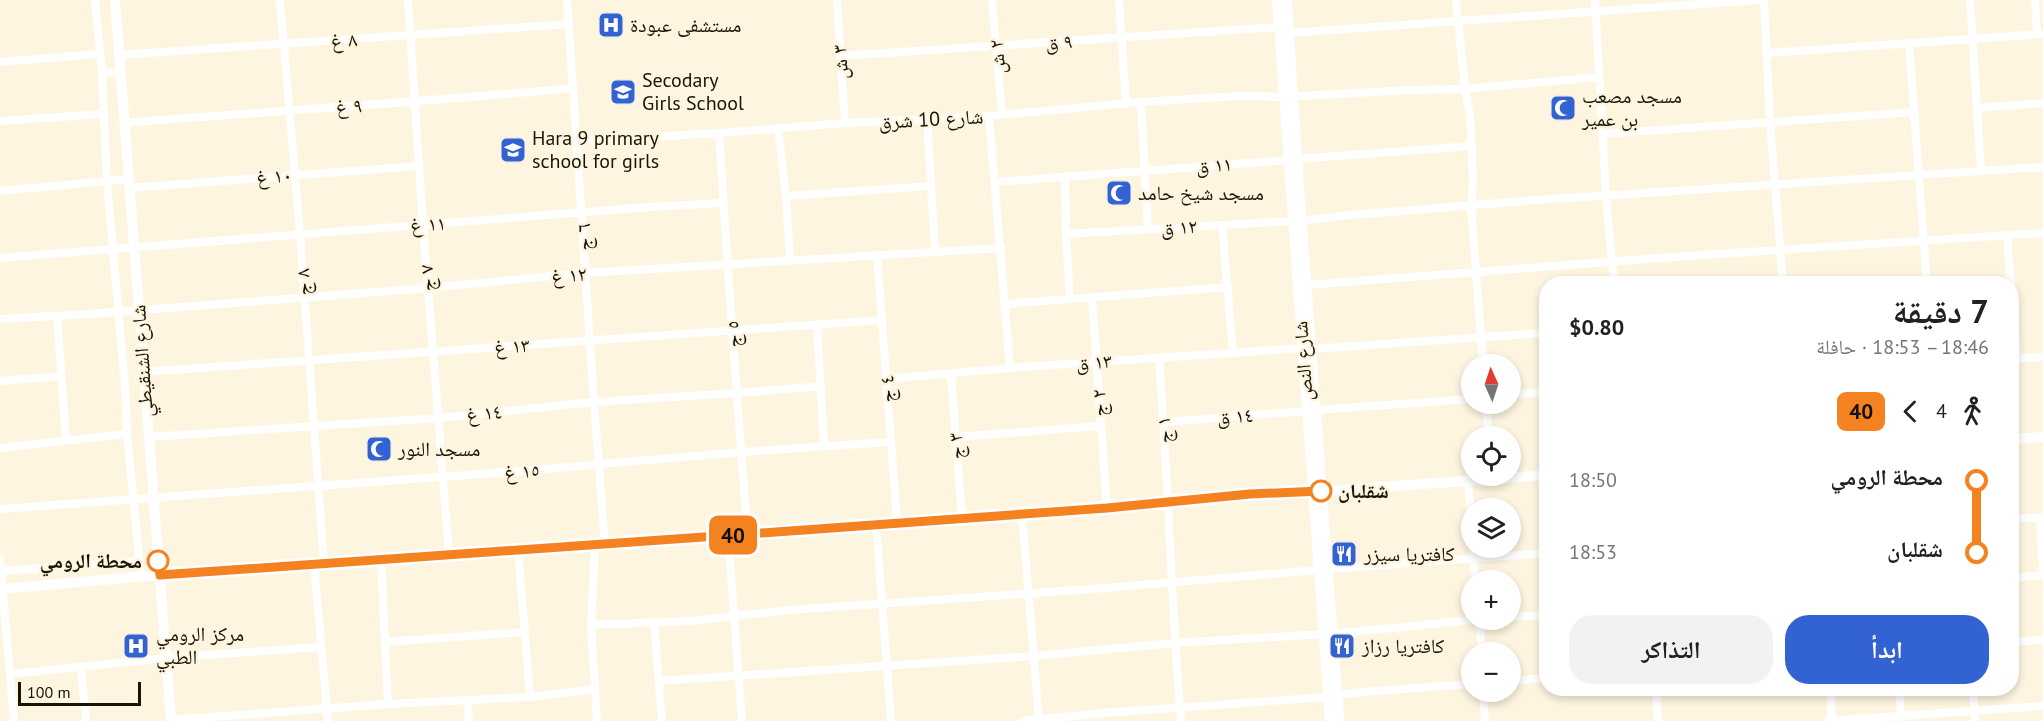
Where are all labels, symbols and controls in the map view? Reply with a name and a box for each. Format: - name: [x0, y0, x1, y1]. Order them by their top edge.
- hospital icon: مستشفى عبودة: [596, 10, 626, 40]
- place label: مستشفى عبودة: [630, 12, 741, 38]
- street label: ٨ غ: [330, 26, 358, 54]
- street label: ٩ ق: [1044, 28, 1074, 56]
- street label: ٢ ش: [983, 39, 1011, 75]
- street label: ٣ ش: [826, 44, 854, 80]
- place label: Secodary Girls School: [642, 67, 744, 116]
- school or university icon: Secodary Girls School: [608, 77, 638, 107]
- place label: مسجد مصعب بن عمير: [1581, 83, 1682, 132]
- street label: ٩ غ: [335, 92, 363, 120]
- mosque icon: مسجد مصعب بن عمير: [1548, 93, 1578, 123]
- street label: شارع 10 شرق: [878, 103, 984, 135]
- place label: Hara 9 primary school for girls: [532, 125, 660, 174]
- school or university icon: Hara 9 primary school for girls: [498, 135, 528, 165]
- street label: ١١ ق: [1195, 151, 1233, 179]
- street label: ١٠ غ: [255, 162, 293, 190]
- mosque icon: مسجد شيخ حامد: [1104, 178, 1134, 208]
- place label: مسجد شيخ حامد: [1138, 180, 1264, 206]
- street label: ١١ غ: [409, 210, 447, 238]
- street label: ١٢ ق: [1160, 213, 1198, 241]
- street label: ٦ ج: [570, 223, 598, 251]
- street label: ١٢ غ: [550, 261, 588, 289]
- street label: ٧ ج: [413, 263, 441, 293]
- street label: ٨ ج: [289, 268, 317, 296]
- text: 7 دقيقة: [1893, 289, 1989, 332]
- street label: شارع الشنقيطي: [125, 304, 162, 418]
- text: $0.80: [1569, 313, 1624, 341]
- street label: ٥ ج: [719, 320, 747, 348]
- street label: شارع النص: [1287, 320, 1319, 402]
- street label: ١٣ غ: [493, 332, 531, 360]
- text: 18:46 – 18:53 · حافلة: [1816, 334, 1989, 360]
- street label: ١٣ ق: [1075, 348, 1113, 376]
- north arrow: [1461, 354, 1521, 414]
- map controls: [1461, 354, 1521, 702]
- street label: ٤ ج: [873, 375, 901, 403]
- street label: ٢ ج: [1085, 389, 1113, 417]
- icon: back: [1894, 395, 1927, 428]
- icon: walk: [1956, 395, 1989, 428]
- street label: ١٤ غ: [465, 398, 503, 428]
- text: 40: [1849, 398, 1873, 425]
- text: 4: [1936, 398, 1947, 424]
- street label: ١٤ ق: [1216, 402, 1254, 430]
- street label: ١ ج: [1150, 415, 1178, 445]
- button: locate: [1461, 426, 1521, 486]
- street label: ٣ ج: [942, 431, 970, 461]
- mosque icon: مسجد النور: [364, 434, 394, 464]
- place label: مسجد النور: [397, 436, 480, 462]
- street label: ١٥ غ: [503, 457, 541, 485]
- text: محطة الرومي: [1831, 463, 1943, 491]
- text: 18:50: [1569, 467, 1617, 493]
- place label: شقلبان: [1338, 478, 1389, 504]
- marker: شقلبان: [1310, 480, 1332, 502]
- button: layers: [1461, 498, 1521, 558]
- line badge: 40: [706, 516, 760, 554]
- text: 40: [721, 522, 745, 549]
- text: شقلبان: [1887, 535, 1943, 563]
- restaurant icon: كافتريا سيزر: [1329, 539, 1359, 569]
- text: 18:53: [1569, 539, 1617, 565]
- place label: كافتريا سيزر: [1363, 541, 1454, 567]
- place label: محطة الرومي: [40, 548, 142, 577]
- marker: محطة الرومي: [147, 550, 169, 572]
- button: +: [1461, 570, 1521, 630]
- button: التذاكر: [1569, 615, 1773, 684]
- button: ابدأ: [1785, 615, 1989, 684]
- place label: مركز الرومي الطبي: [156, 621, 244, 673]
- hospital icon: مركز الرومي الطبي: [121, 631, 151, 661]
- restaurant icon: كافتريا رزاز: [1327, 631, 1357, 661]
- place label: كافتريا رزاز: [1361, 633, 1444, 659]
- button: −: [1461, 642, 1521, 702]
- scale bar: [18, 679, 141, 706]
- text: 100 m: [27, 682, 70, 702]

